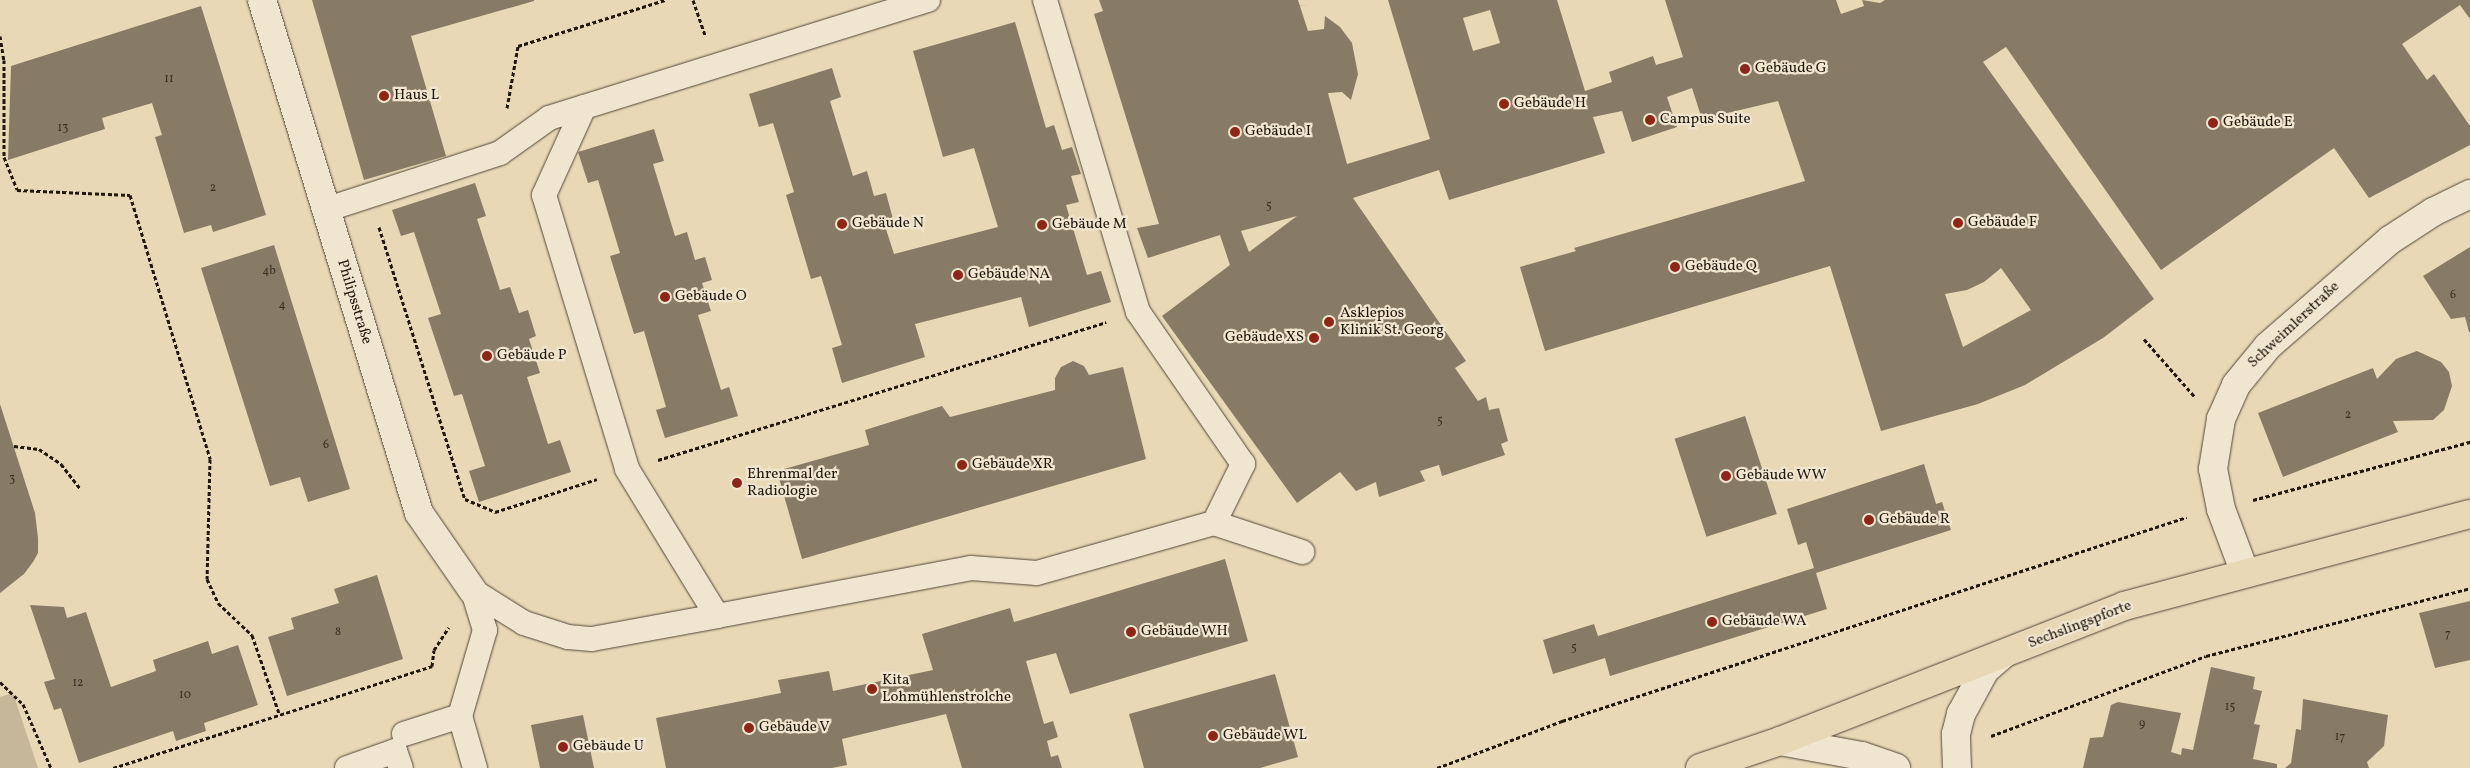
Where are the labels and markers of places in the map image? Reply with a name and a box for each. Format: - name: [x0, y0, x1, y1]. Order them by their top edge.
- place label: Gebäude G: [1755, 60, 1827, 78]
- marker: Gebäude G: [1739, 63, 1751, 75]
- place label: Haus L: [394, 87, 439, 105]
- marker: Haus L: [378, 90, 390, 102]
- place label: Gebäude H: [1514, 95, 1586, 113]
- marker: Gebäude H: [1498, 98, 1510, 110]
- place label: Campus Suite: [1660, 111, 1750, 129]
- marker: Campus Suite: [1644, 114, 1656, 126]
- place label: Gebäude E: [2223, 114, 2293, 132]
- marker: Gebäude E: [2207, 117, 2219, 129]
- place label: Gebäude I: [1245, 123, 1311, 141]
- marker: Gebäude I: [1229, 126, 1241, 138]
- place label: Gebäude F: [1968, 214, 2037, 232]
- place label: Gebäude N: [852, 215, 924, 233]
- place label: Gebäude M: [1052, 216, 1127, 234]
- marker: Gebäude F: [1952, 217, 1964, 229]
- marker: Gebäude N: [836, 218, 848, 230]
- marker: Gebäude M: [1036, 219, 1048, 231]
- place label: Gebäude Q: [1685, 258, 1757, 276]
- marker: Gebäude Q: [1669, 261, 1681, 273]
- place label: Gebäude NA: [968, 266, 1050, 284]
- marker: Gebäude NA: [952, 269, 964, 281]
- place label: Gebäude O: [675, 288, 747, 306]
- marker: Gebäude O: [659, 291, 671, 303]
- place label: Asklepios Klinik St. Georg: [1340, 304, 1444, 339]
- marker: Asklepios Klinik St. Georg: [1322, 315, 1336, 329]
- place label: Gebäude XS: [1225, 329, 1304, 347]
- marker: Gebäude XS: [1308, 332, 1320, 344]
- place label: Gebäude P: [497, 347, 566, 365]
- marker: Gebäude P: [481, 350, 493, 362]
- place label: Gebäude XR: [972, 456, 1053, 474]
- marker: Gebäude XR: [956, 459, 968, 471]
- place label: Ehrenmal der Radiologie: [747, 465, 837, 500]
- place label: Gebäude WW: [1736, 467, 1827, 485]
- marker: Gebäude WW: [1720, 470, 1732, 482]
- marker: Ehrenmal der Radiologie: [731, 477, 743, 489]
- place label: Gebäude R: [1879, 511, 1950, 529]
- marker: Gebäude R: [1863, 514, 1875, 526]
- place label: Gebäude WA: [1722, 613, 1807, 631]
- marker: Gebäude WA: [1706, 616, 1718, 628]
- place label: Gebäude WH: [1141, 623, 1228, 641]
- marker: Gebäude WH: [1125, 626, 1137, 638]
- place label: Kita Lohmühlenstrolche: [882, 671, 1011, 706]
- marker: Kita Lohmühlenstrolche: [866, 683, 878, 695]
- place label: Gebäude V: [759, 719, 830, 737]
- marker: Gebäude V: [743, 722, 755, 734]
- place label: Gebäude WL: [1223, 727, 1307, 745]
- marker: Gebäude WL: [1207, 730, 1219, 742]
- place label: Gebäude U: [573, 738, 644, 756]
- marker: Gebäude U: [557, 741, 569, 753]

